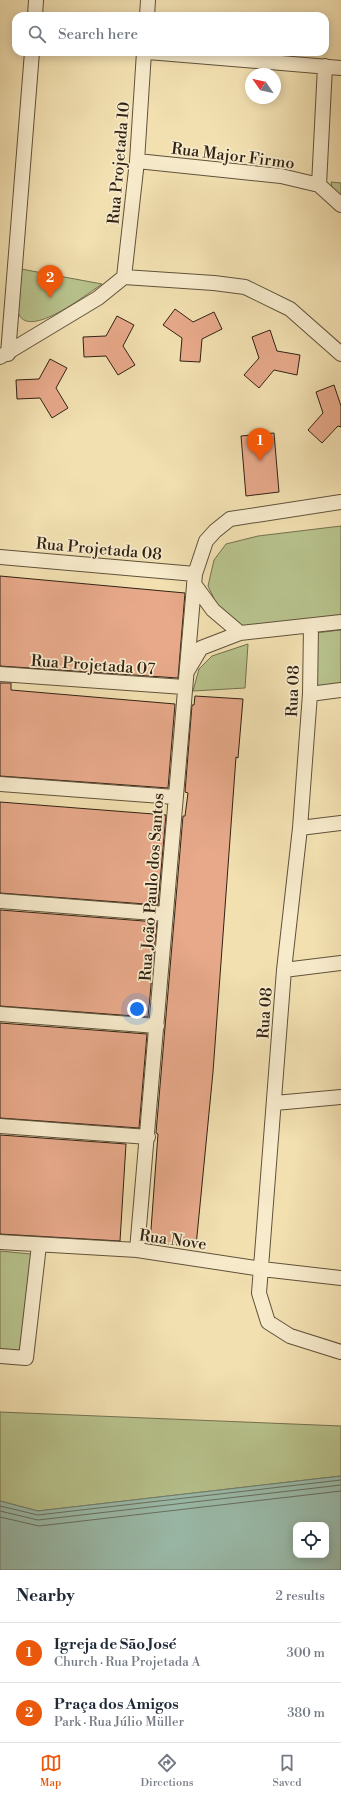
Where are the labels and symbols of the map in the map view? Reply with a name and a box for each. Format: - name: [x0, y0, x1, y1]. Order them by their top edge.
- north arrow: [245, 68, 281, 104]
- street label: Rua Projetada 10: [104, 101, 134, 225]
- street label: Rua Major Firmo: [170, 139, 296, 173]
- pin: 2: [37, 265, 63, 298]
- pin: 1: [247, 428, 273, 461]
- street label: Rua Projetada 08: [35, 534, 163, 564]
- street label: Rua Projetada 07: [30, 651, 156, 679]
- street label: Rua 08: [282, 665, 304, 717]
- street label: Rua João Paulo dos Santos: [135, 792, 169, 982]
- street label: Rua 08: [253, 986, 277, 1040]
- your location: [127, 999, 147, 1019]
- street label: Rua Nove: [138, 1225, 208, 1255]

